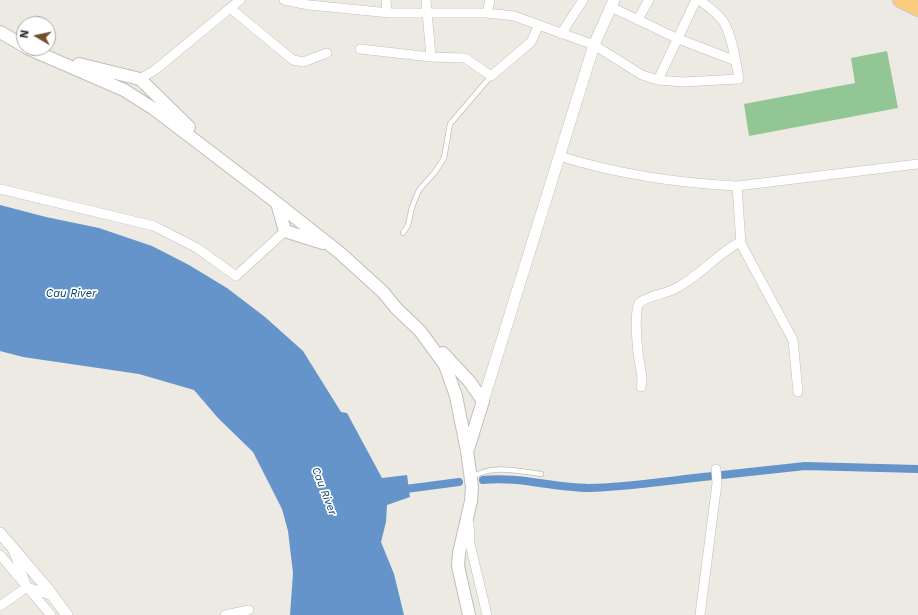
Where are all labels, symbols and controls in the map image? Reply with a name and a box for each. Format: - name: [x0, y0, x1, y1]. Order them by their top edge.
- north arrow: [16, 16, 56, 56]
- text: N: [18, 29, 32, 39]
- water label: Cau River: [46, 287, 96, 301]
- water label: Cau River: [309, 465, 339, 517]

